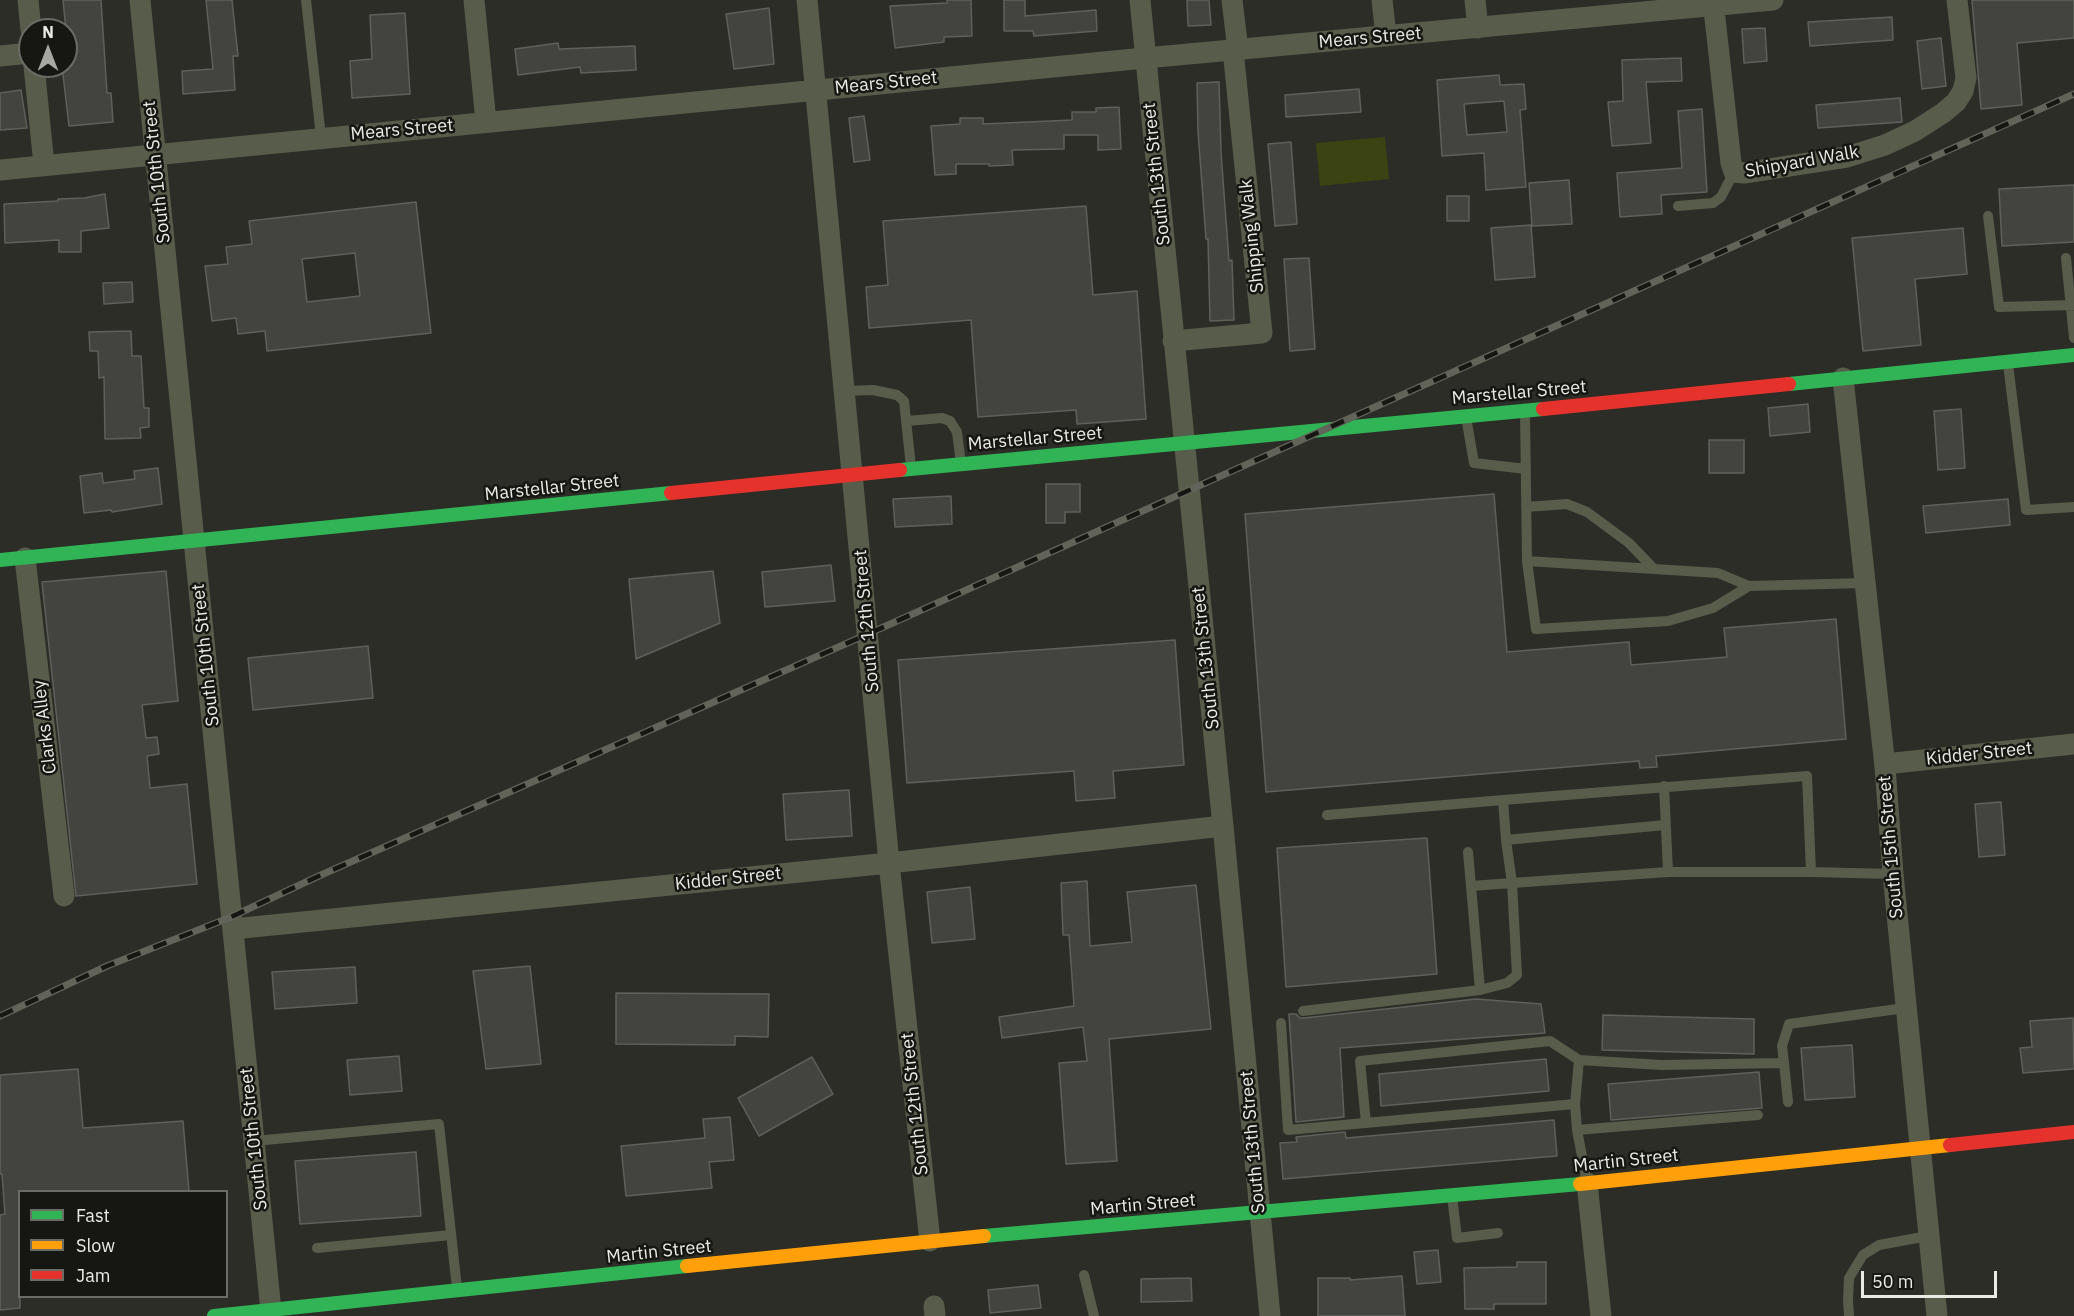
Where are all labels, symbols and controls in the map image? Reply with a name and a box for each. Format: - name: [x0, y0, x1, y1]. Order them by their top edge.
- north arrow: [18, 18, 78, 78]
- text: N: [42, 22, 54, 42]
- street label: Mears Street: [1318, 23, 1422, 53]
- street label: Mears Street: [834, 67, 938, 99]
- street label: South 10th Street: [139, 100, 175, 244]
- street label: South 13th Street: [1139, 102, 1175, 246]
- street label: Mears Street: [350, 115, 454, 145]
- street label: Shipyard Walk: [1744, 141, 1860, 183]
- street label: Shipping Walk: [1235, 178, 1269, 294]
- street label: Marstellar Street: [1451, 376, 1587, 410]
- street label: Marstellar Street: [967, 422, 1103, 456]
- street label: Marstellar Street: [484, 470, 620, 506]
- street label: South 12th Street: [850, 549, 884, 693]
- street label: South 10th Street: [188, 583, 224, 727]
- street label: South 13th Street: [1188, 586, 1224, 730]
- street label: Clarks Alley: [29, 679, 61, 775]
- street label: Kidder Street: [1925, 738, 2033, 770]
- street label: South 15th Street: [1874, 775, 1908, 919]
- street label: Kidder Street: [674, 863, 782, 895]
- street label: South 12th Street: [897, 1032, 933, 1176]
- street label: South 10th Street: [236, 1067, 272, 1211]
- street label: South 13th Street: [1236, 1070, 1270, 1214]
- street label: Martin Street: [1572, 1145, 1680, 1177]
- legend: [18, 1190, 228, 1298]
- street label: Martin Street: [1089, 1190, 1197, 1220]
- text: Fast: [76, 1204, 110, 1227]
- text: Slow: [76, 1234, 115, 1257]
- street label: Martin Street: [605, 1236, 713, 1268]
- scale bar: [1864, 1259, 2000, 1297]
- text: Jam: [76, 1264, 111, 1287]
- text: 50 m: [1872, 1270, 1914, 1293]

